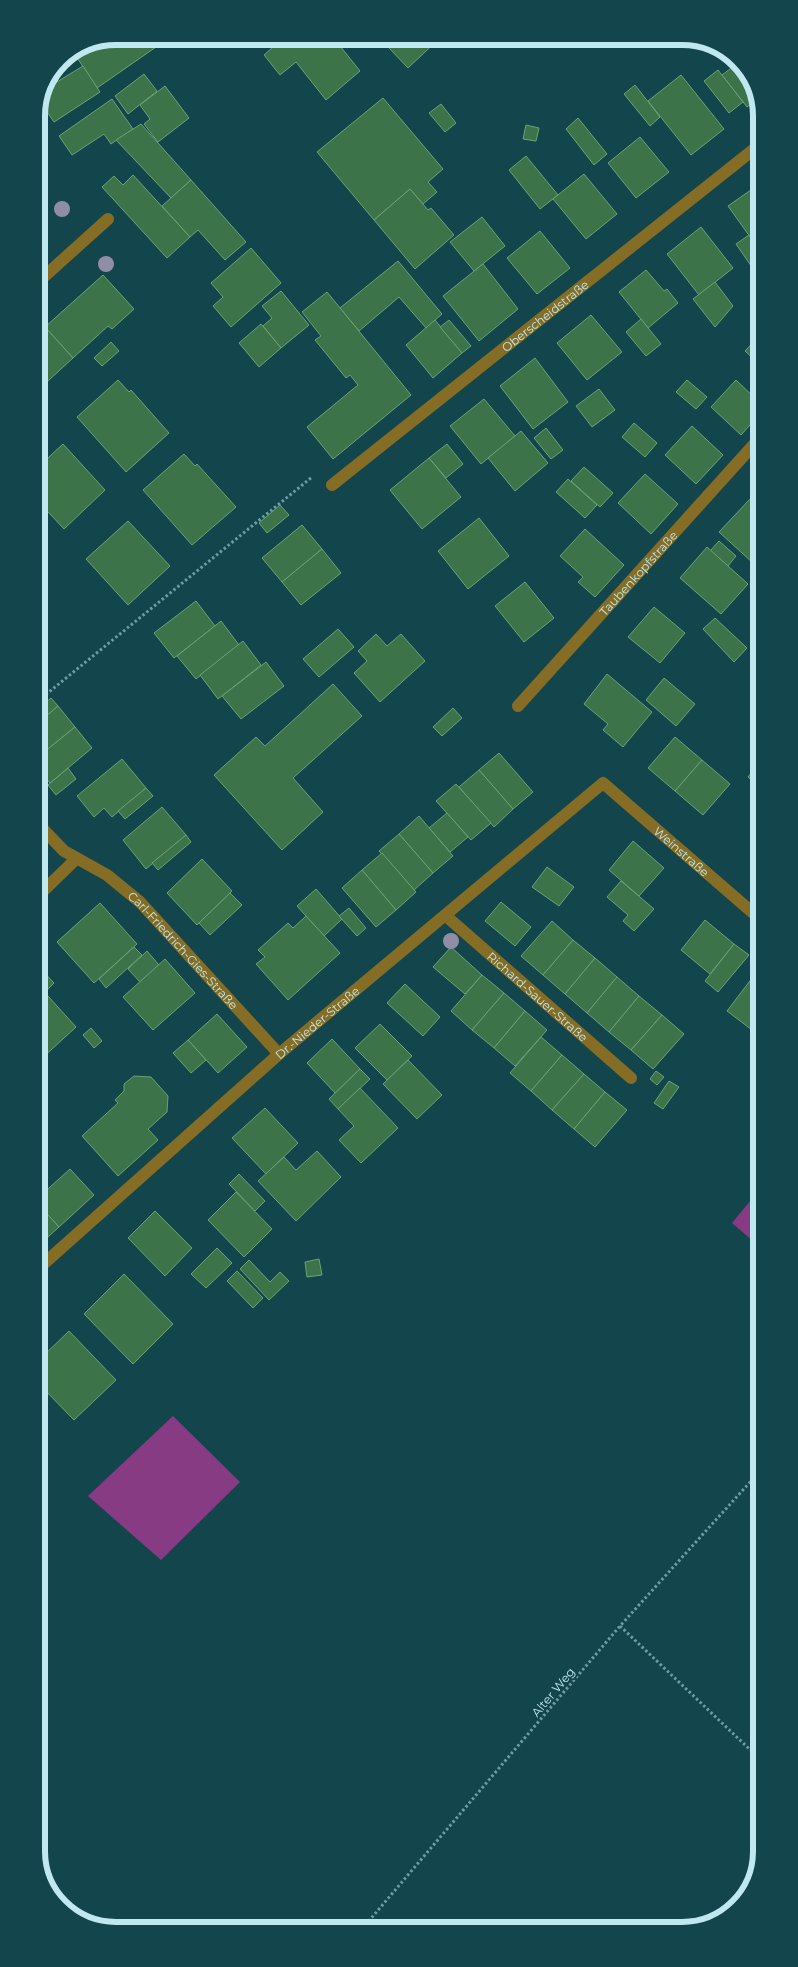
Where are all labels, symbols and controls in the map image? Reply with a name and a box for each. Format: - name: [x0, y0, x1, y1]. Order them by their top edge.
- street label: Oberscheidstraße: [498, 276, 591, 355]
- street label: Taubenkopfstraße: [596, 527, 680, 619]
- street label: Weinstraße: [651, 823, 713, 879]
- street label: Carl-Friedrich-Gies-Straße: [125, 888, 242, 1012]
- street label: Richard-Sauer-Straße: [484, 948, 591, 1044]
- street label: Dr.-Nieder-Straße: [272, 983, 362, 1062]
- street label: Alter Weg: [528, 1664, 578, 1720]

